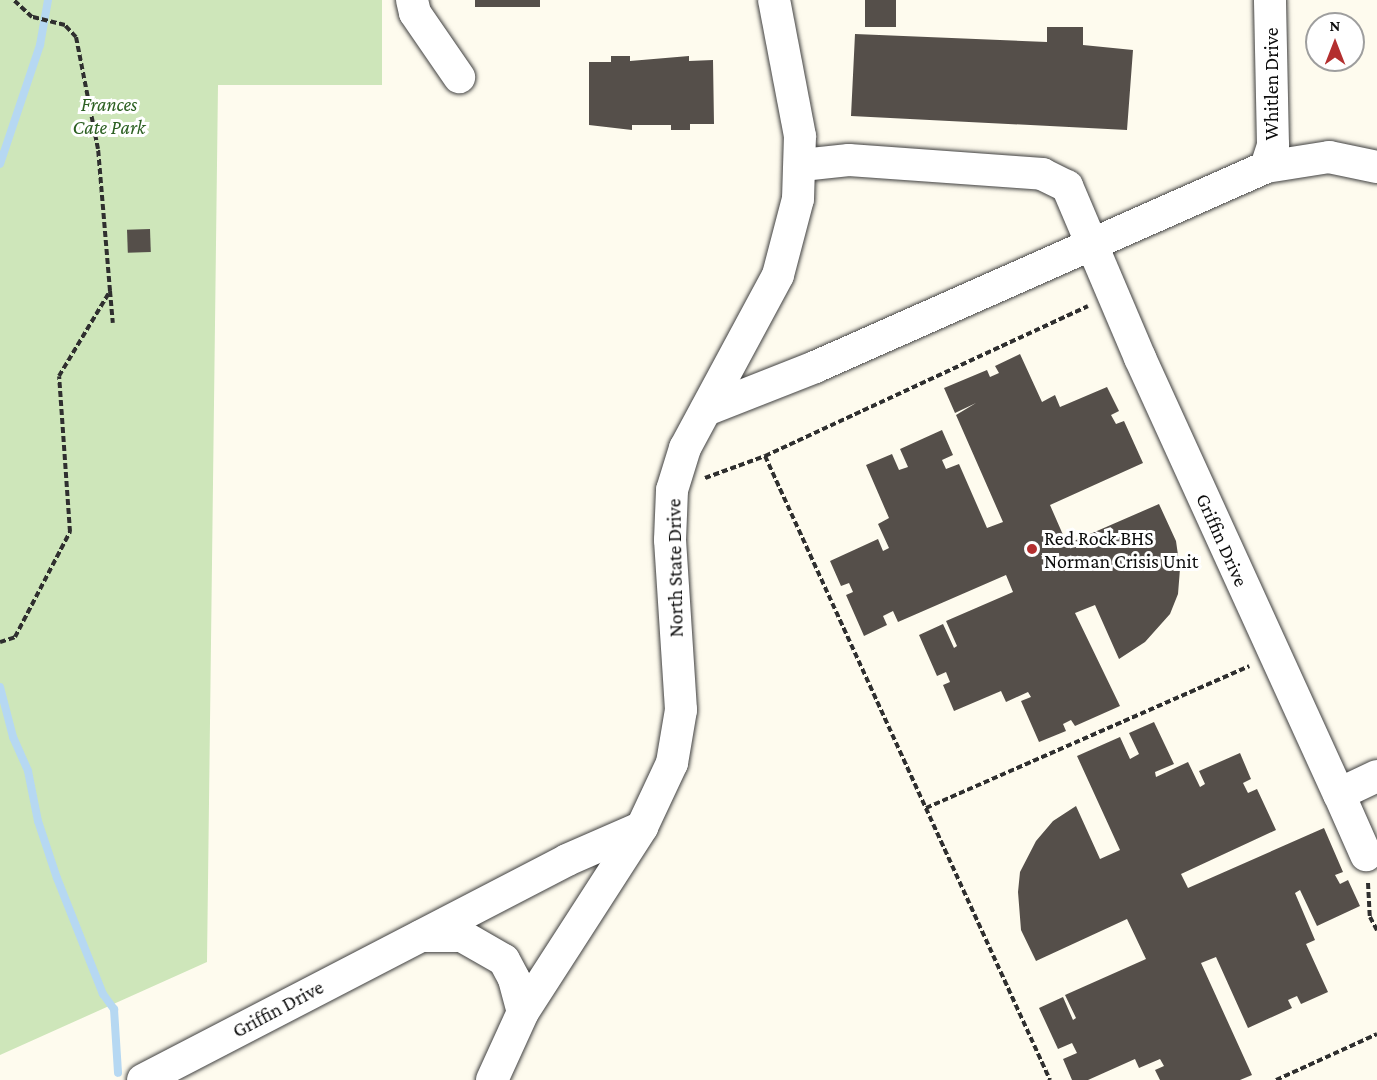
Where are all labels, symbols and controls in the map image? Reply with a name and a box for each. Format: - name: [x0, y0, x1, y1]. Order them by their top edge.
- north arrow: [1305, 12, 1365, 72]
- text: N: [1330, 17, 1340, 34]
- street label: Whitlen Drive: [1259, 27, 1283, 141]
- park label: Frances Cate Park: [73, 92, 145, 139]
- street label: Griffin Drive: [1191, 490, 1253, 590]
- street label: North State Drive: [662, 498, 688, 638]
- place label: Red Rock BHS Norman Crisis Unit: [1044, 526, 1198, 573]
- marker: Red Rock BHS Norman Crisis Unit: [1025, 542, 1039, 556]
- street label: Griffin Drive: [228, 975, 328, 1043]

